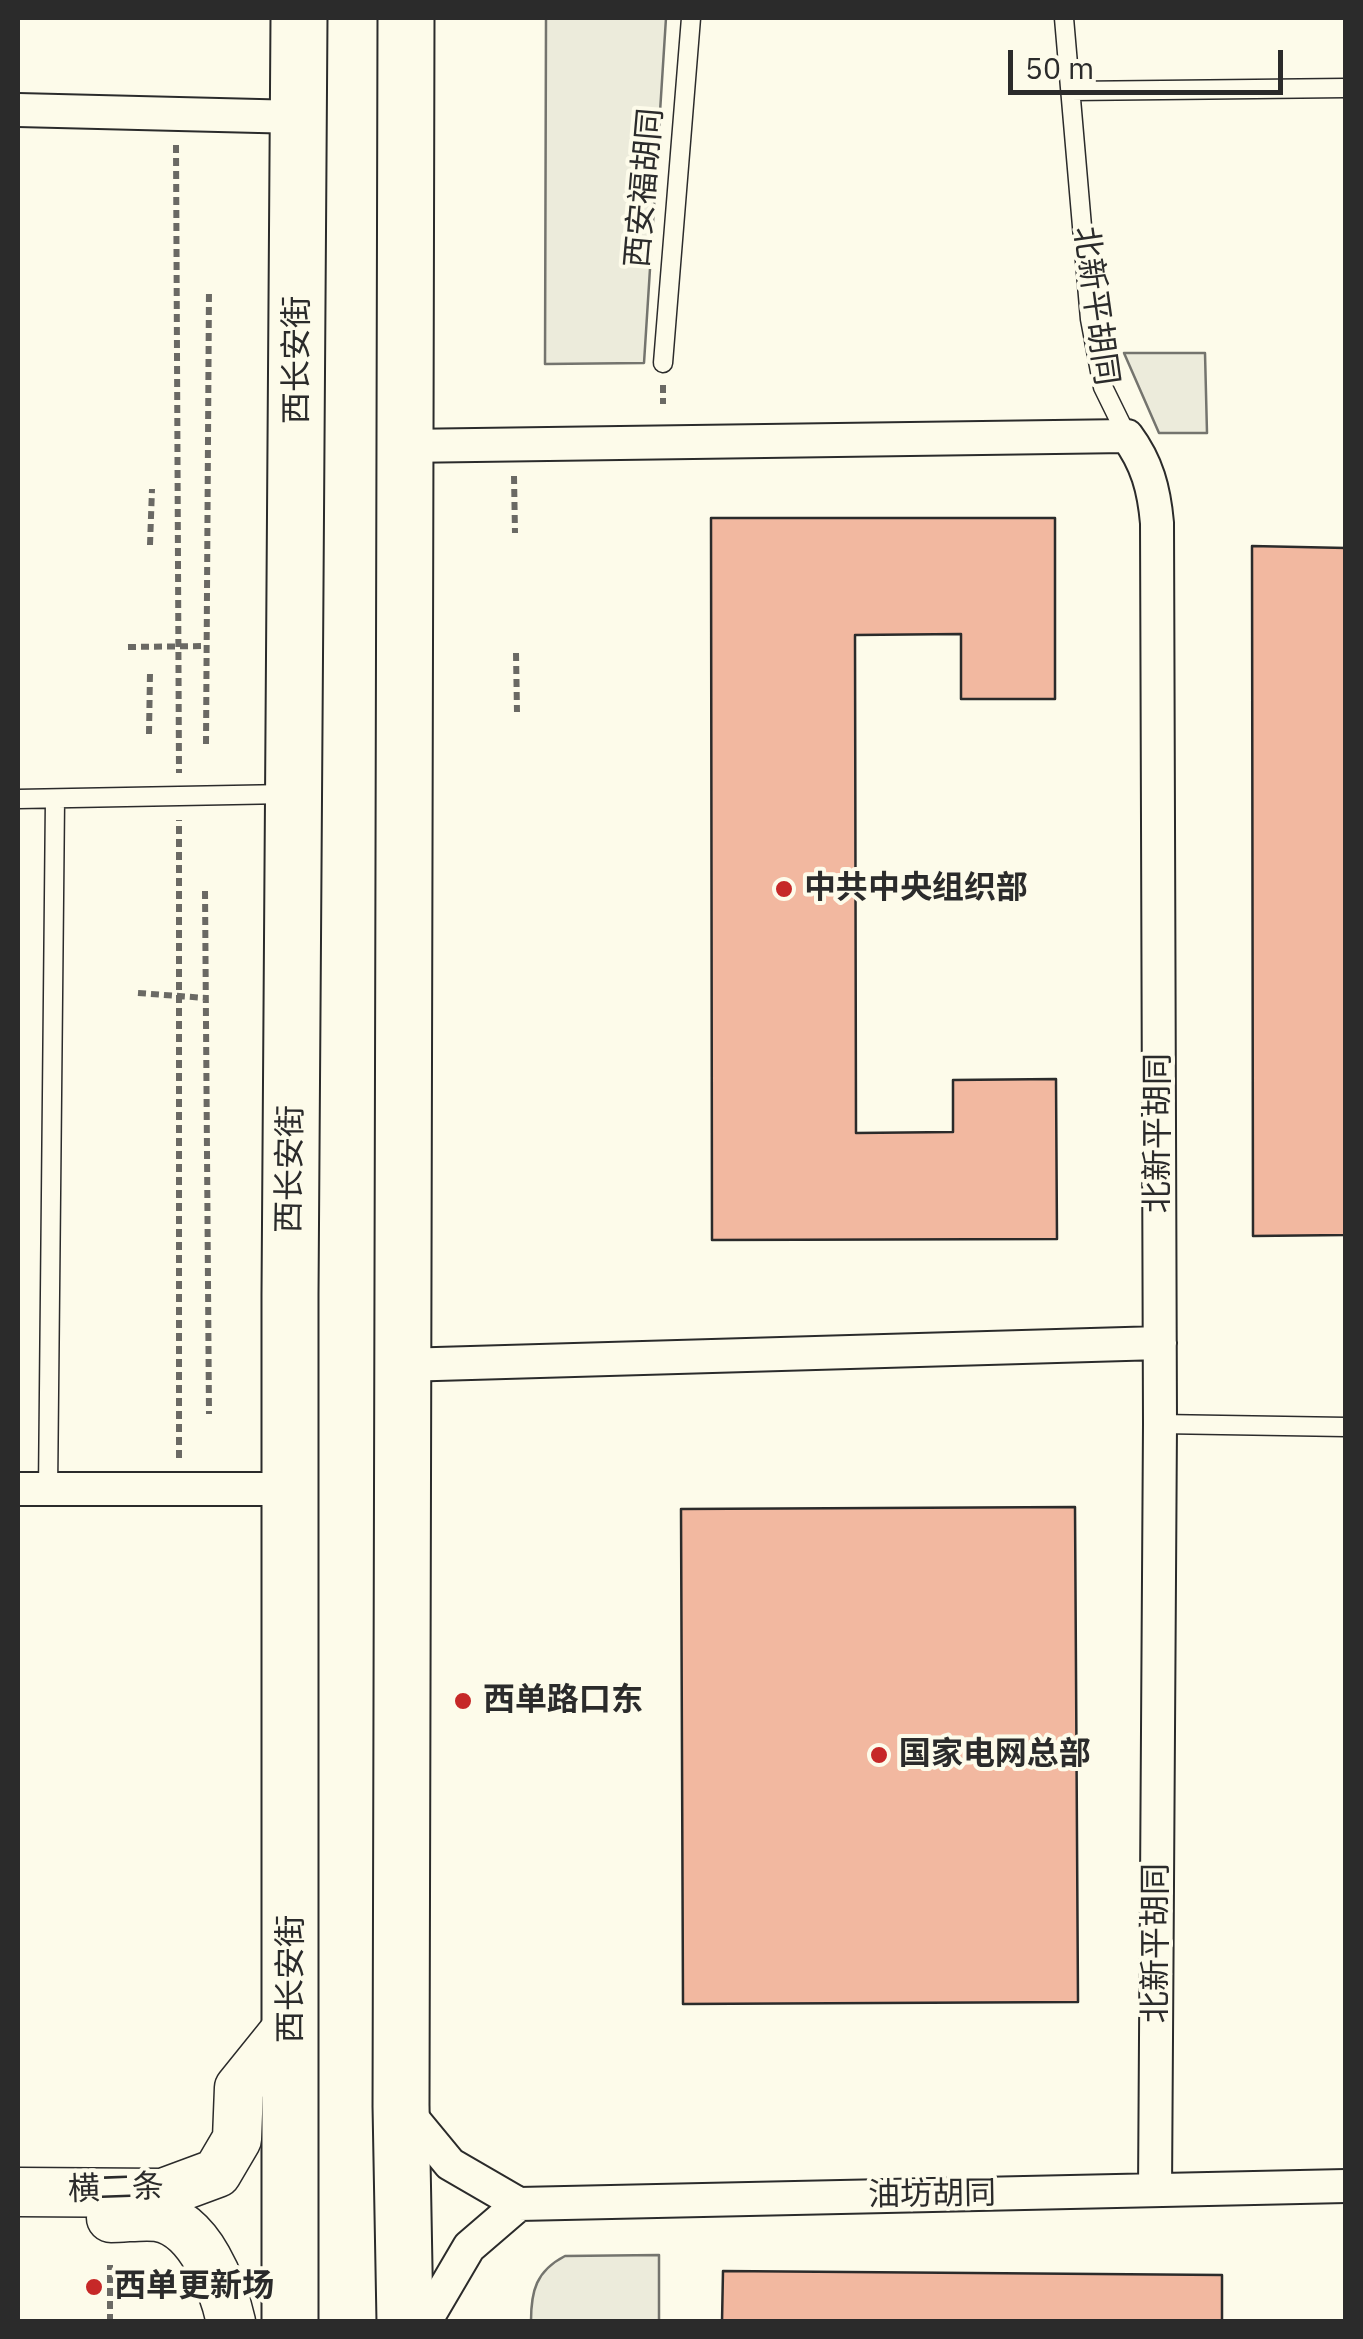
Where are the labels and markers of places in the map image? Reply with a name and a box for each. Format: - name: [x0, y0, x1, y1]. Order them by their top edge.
- place label: 中共中央组织部: [804, 870, 1028, 908]
- marker: 中共中央组织部: [773, 878, 795, 900]
- place label: 西单路口东: [483, 1682, 643, 1720]
- marker: 西单路口东: [452, 1690, 474, 1712]
- place label: 国家电网总部: [899, 1736, 1091, 1774]
- marker: 国家电网总部: [868, 1744, 890, 1766]
- place label: 西单更新场: [114, 2268, 274, 2306]
- marker: 西单更新场: [83, 2276, 105, 2298]

